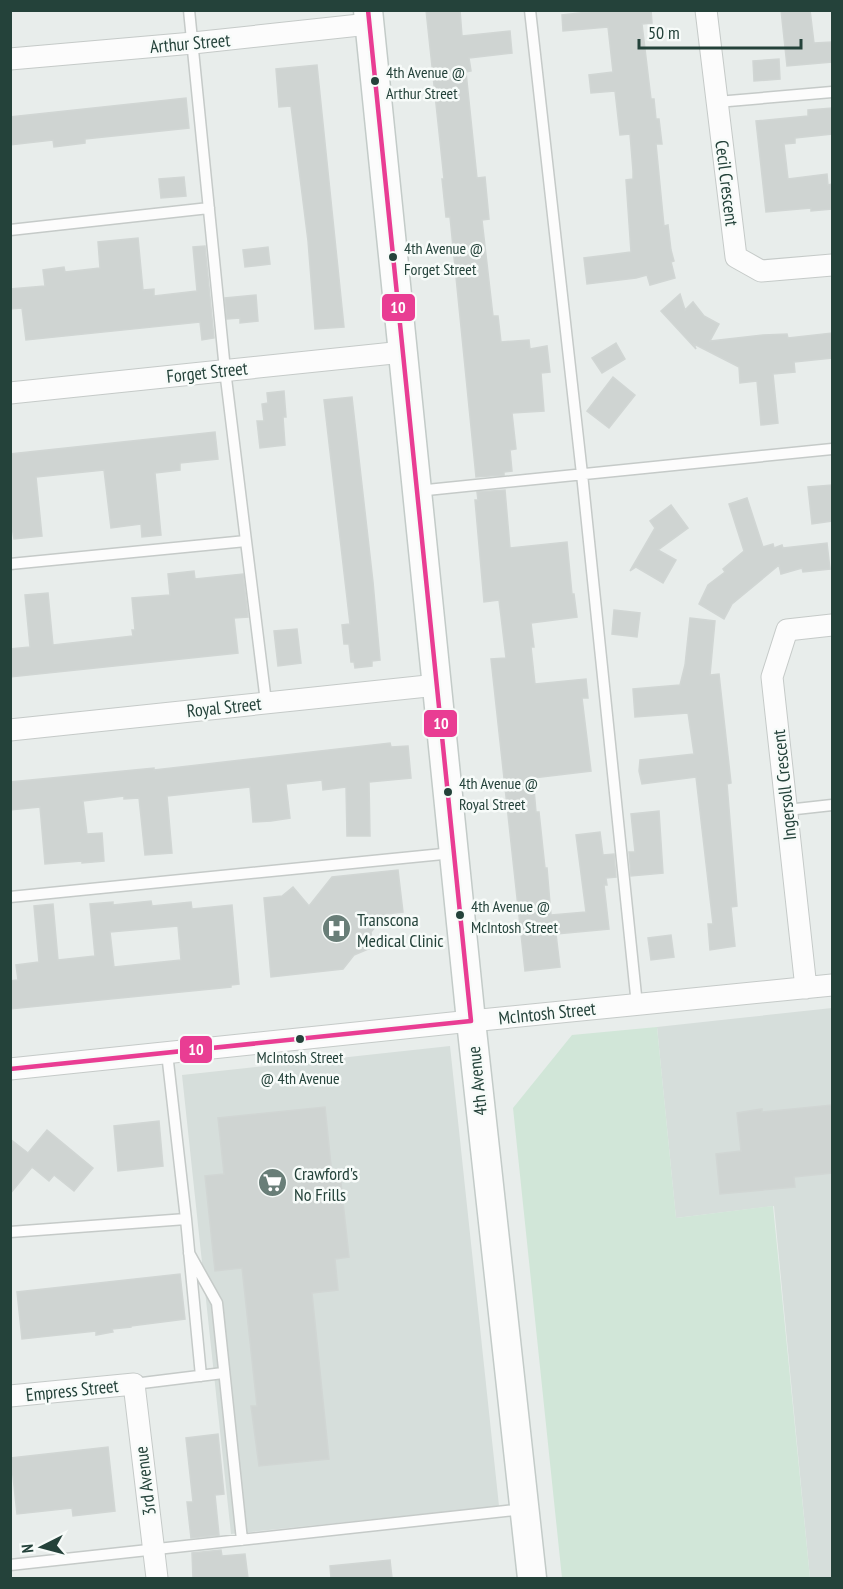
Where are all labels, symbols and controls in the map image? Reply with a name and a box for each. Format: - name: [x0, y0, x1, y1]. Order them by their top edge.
- scale bar: [639, 12, 801, 50]
- text: 50 m: [648, 21, 680, 44]
- street label: Arthur Street: [149, 28, 231, 58]
- place label: 4th Avenue @ Arthur Street: [386, 62, 465, 103]
- marker: 4th Avenue @ Arthur Street: [369, 75, 381, 87]
- street label: Cecil Crescent: [710, 139, 744, 227]
- place label: 4th Avenue @ Forget Street: [404, 238, 483, 279]
- marker: 4th Avenue @ Forget Street: [387, 251, 399, 263]
- line badge: 10: [381, 293, 416, 322]
- text: 10: [390, 297, 406, 317]
- street label: Forget Street: [165, 356, 249, 388]
- street label: Royal Street: [186, 692, 262, 722]
- line badge: 10: [423, 709, 458, 738]
- text: 10: [433, 713, 449, 733]
- street label: Ingersoll Crescent: [767, 728, 801, 841]
- place label: 4th Avenue @ Royal Street: [459, 773, 538, 814]
- marker: 4th Avenue @ Royal Street: [442, 786, 454, 798]
- place label: 4th Avenue @ McIntosh Street: [471, 896, 558, 937]
- place label: Transcona Medical Clinic: [357, 908, 444, 952]
- marker: 4th Avenue @ McIntosh Street: [454, 909, 466, 921]
- hospital icon: Transcona Medical Clinic: [320, 913, 352, 945]
- street label: McIntosh Street: [497, 996, 597, 1030]
- marker: McIntosh Street @ 4th Avenue: [294, 1033, 306, 1045]
- line badge: 10: [179, 1035, 213, 1064]
- text: 10: [188, 1039, 204, 1059]
- street label: 4th Avenue: [462, 1045, 492, 1117]
- place label: McIntosh Street @ 4th Avenue: [257, 1047, 344, 1088]
- place label: Crawford's No Frills: [294, 1162, 358, 1206]
- supermarket icon: Crawford's No Frills: [257, 1167, 289, 1199]
- street label: Empress Street: [25, 1374, 119, 1406]
- street label: 3rd Avenue: [129, 1445, 161, 1517]
- north arrow: [12, 1517, 72, 1577]
- text: N: [17, 1543, 37, 1554]

